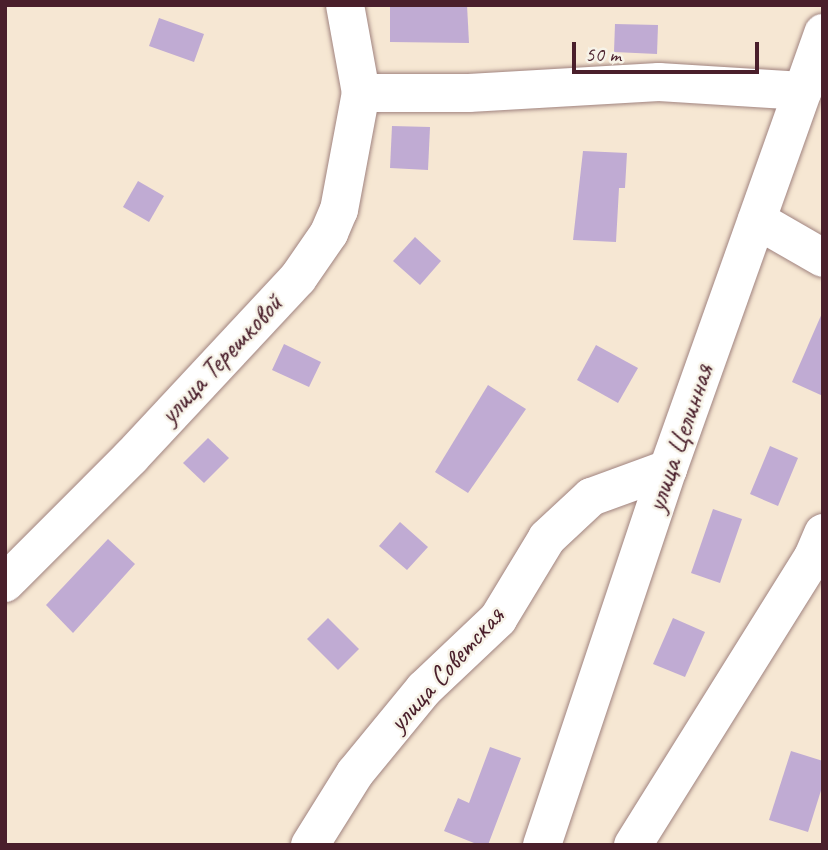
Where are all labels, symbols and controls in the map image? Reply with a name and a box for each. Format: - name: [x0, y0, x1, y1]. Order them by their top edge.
- scale bar: [576, 28, 763, 72]
- text: 50 m: [585, 41, 621, 67]
- street label: улица Терешковой: [153, 288, 289, 430]
- street label: улица Целинная: [639, 360, 721, 516]
- street label: улица Советская: [380, 598, 512, 740]

